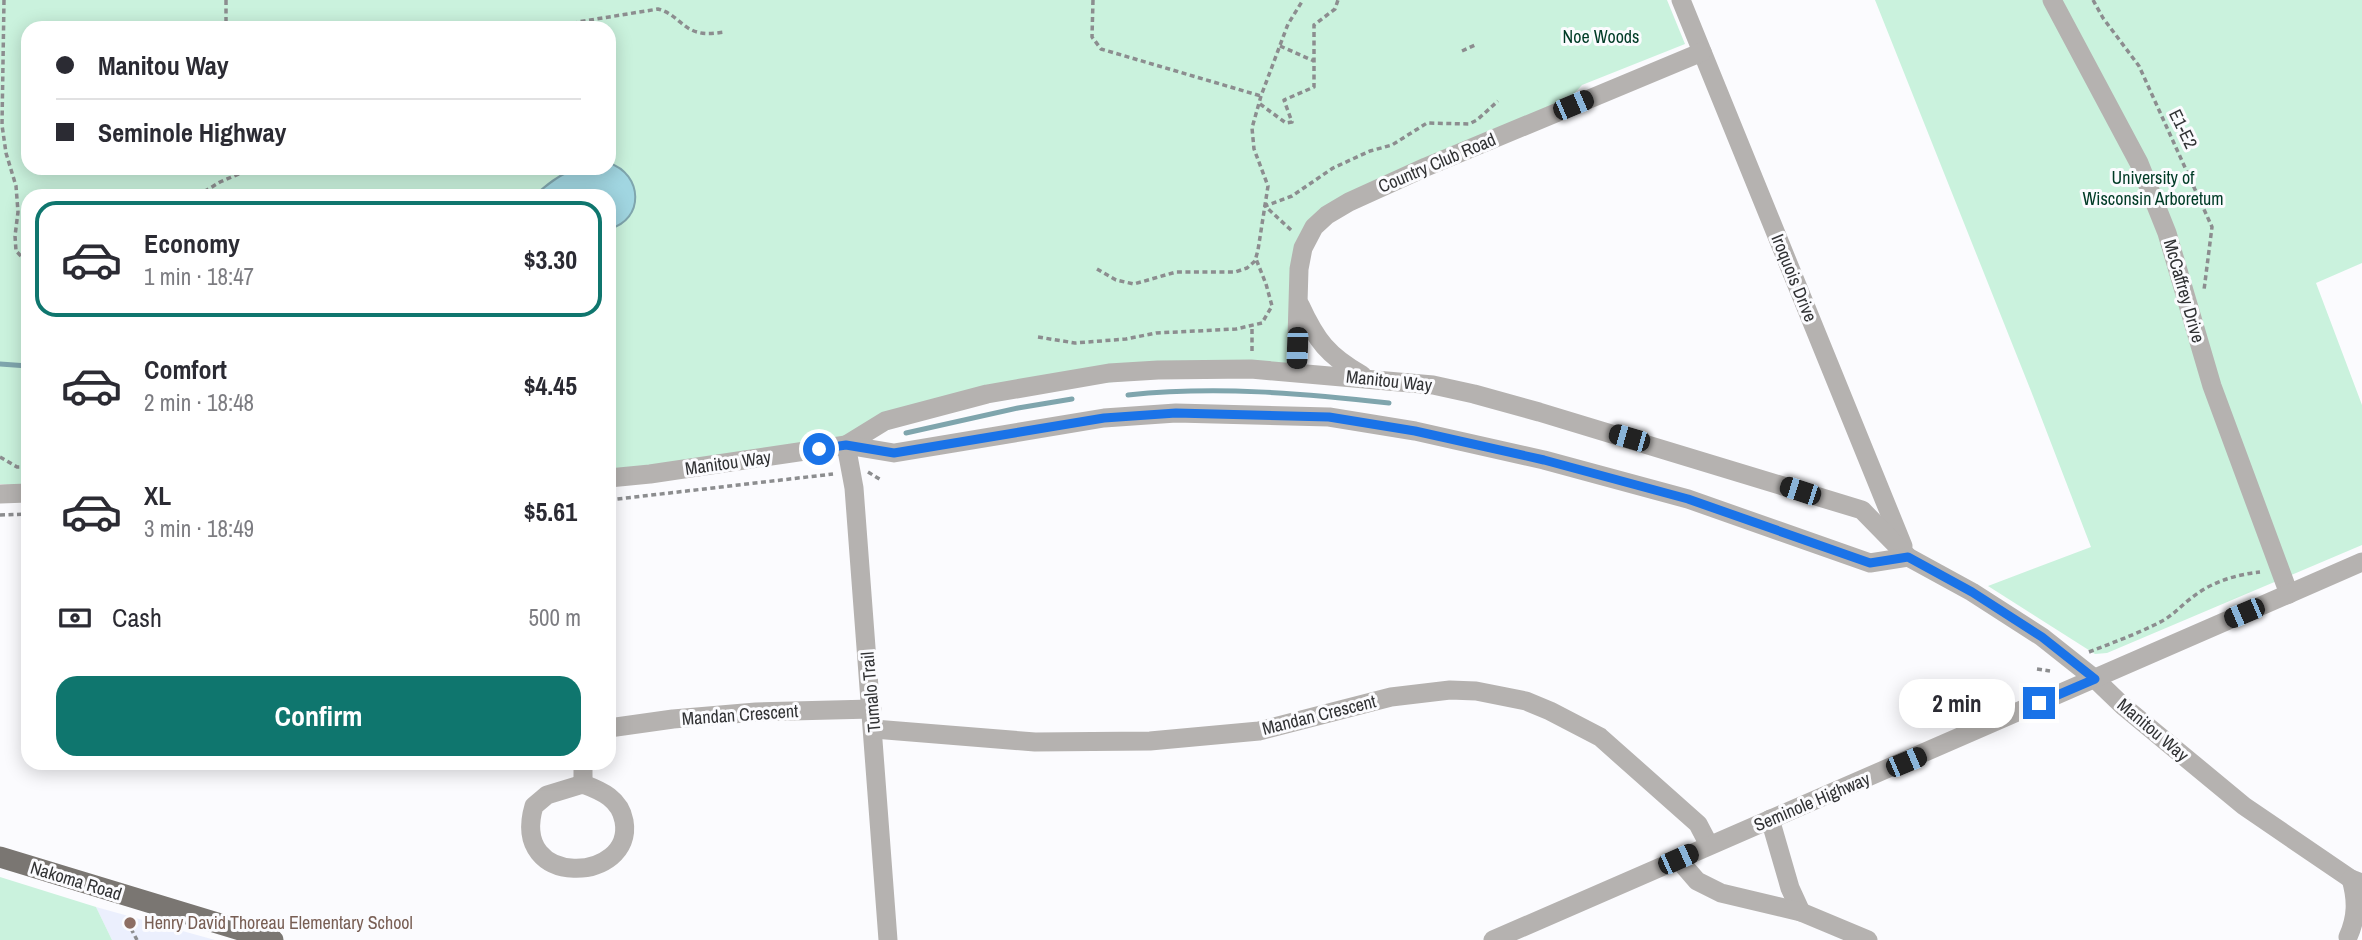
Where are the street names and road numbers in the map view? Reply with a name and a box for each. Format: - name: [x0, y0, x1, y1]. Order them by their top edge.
- street label: E1-E2: [2163, 105, 2204, 153]
- street label: Country Club Road: [1374, 127, 1499, 199]
- street label: Iroquois Drive: [1766, 230, 1823, 325]
- street label: McCaffrey Drive: [2158, 236, 2211, 345]
- street label: Manitou Way: [1345, 364, 1434, 398]
- street label: Manitou Way: [683, 444, 773, 481]
- street label: Tumalo Trail: [855, 651, 886, 733]
- street label: Mandan Crescent: [1259, 688, 1378, 741]
- street label: Manitou Way: [2112, 692, 2195, 767]
- street label: Mandan Crescent: [681, 698, 799, 731]
- street label: Seminole Highway: [1750, 766, 1874, 837]
- street label: Nakoma Road: [27, 855, 125, 906]

